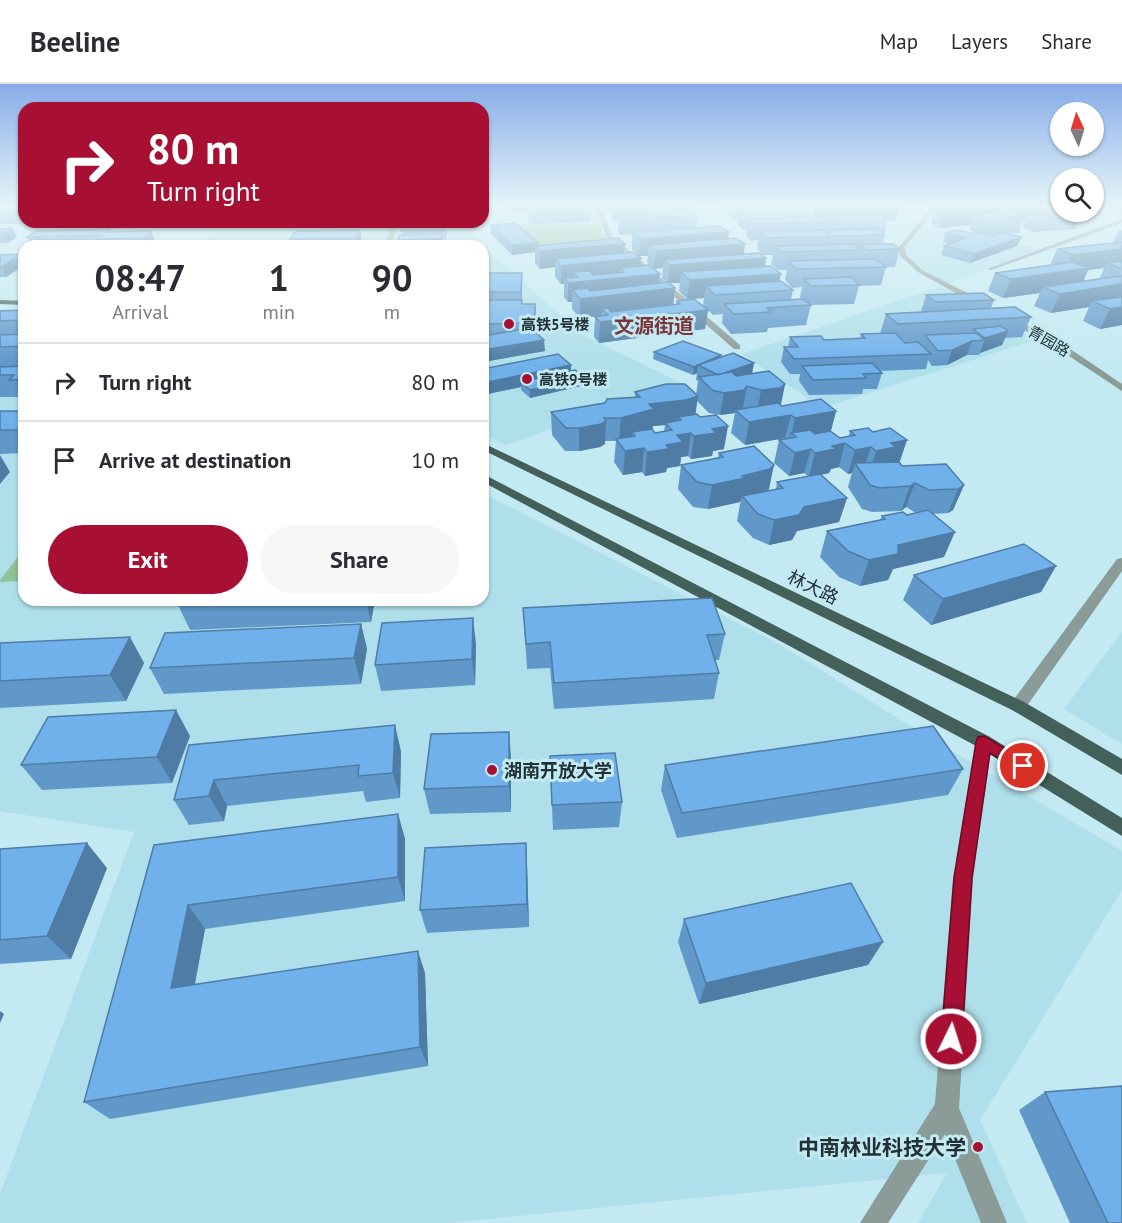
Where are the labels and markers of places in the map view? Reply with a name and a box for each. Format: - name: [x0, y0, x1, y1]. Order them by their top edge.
- place label: 高铁5号楼: [521, 315, 590, 334]
- marker: 高铁5号楼: [502, 317, 516, 331]
- place label: 高铁9号楼: [539, 370, 608, 389]
- marker: 高铁9号楼: [520, 372, 534, 386]
- pin: [997, 740, 1048, 791]
- place label: 湖南开放大学: [504, 759, 612, 782]
- marker: 湖南开放大学: [485, 763, 499, 777]
- place label: 中南林业科技大学: [798, 1134, 966, 1161]
- marker: 中南林业科技大学: [971, 1140, 985, 1154]

